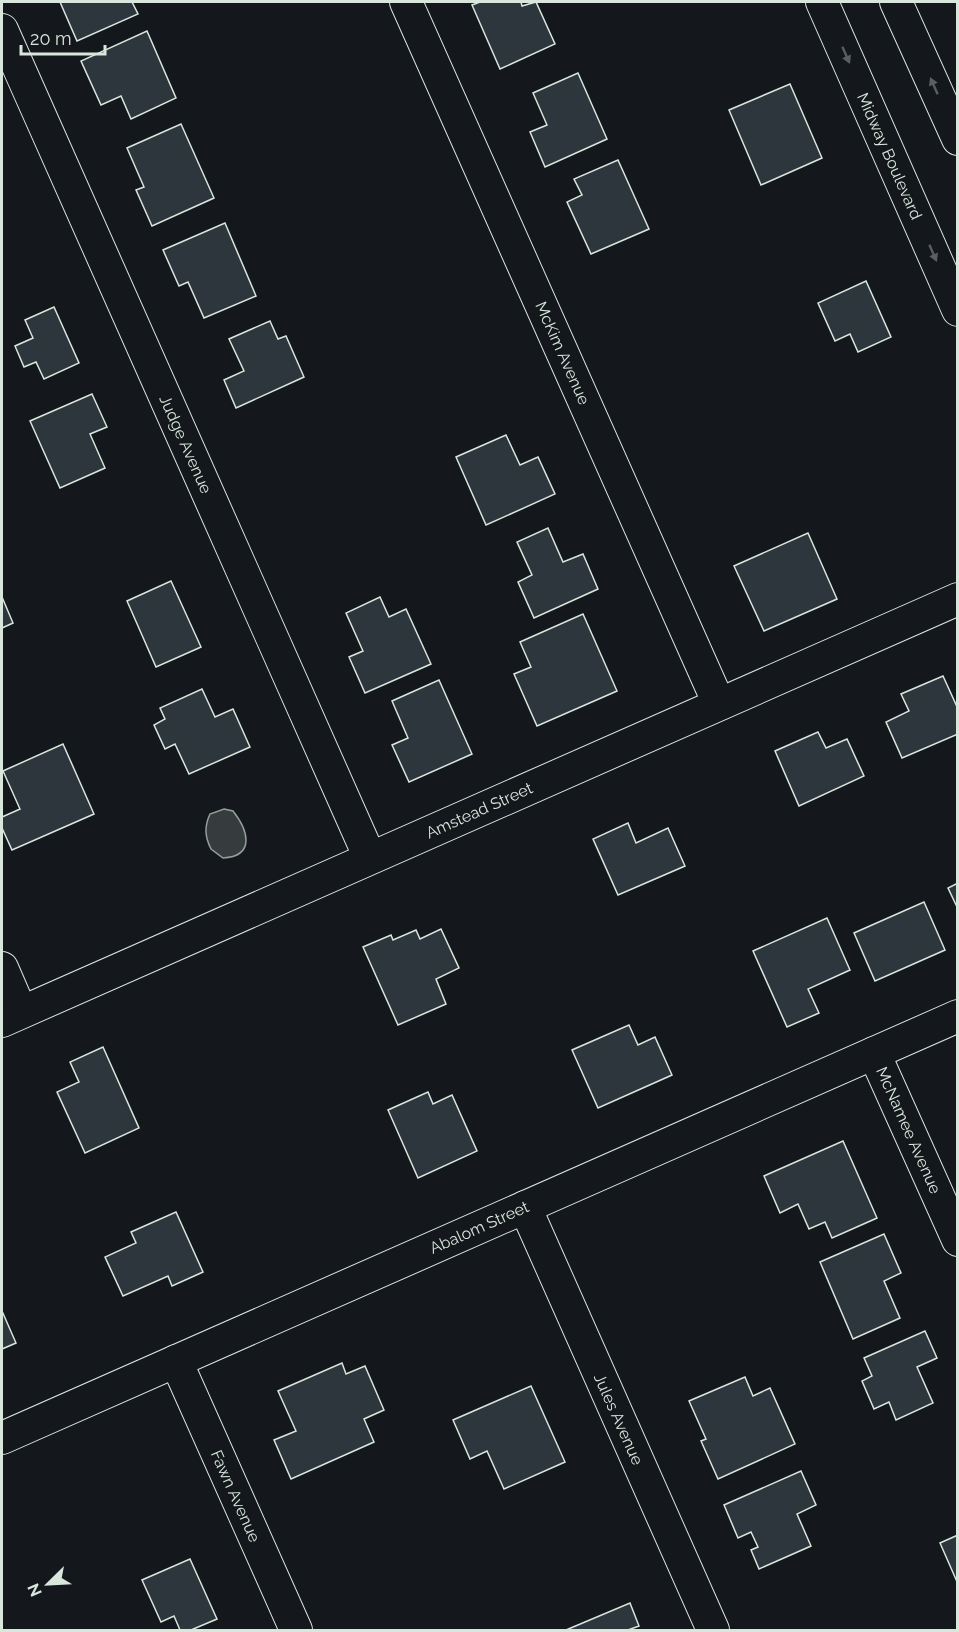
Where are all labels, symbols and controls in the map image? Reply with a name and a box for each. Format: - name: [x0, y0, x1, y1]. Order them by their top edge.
- scale bar: [21, 18, 105, 56]
- text: 20 m: [30, 28, 72, 49]
- one-way arrow: [841, 46, 851, 64]
- one-way arrow: [929, 76, 939, 94]
- street label: Midway Boulevard: [853, 90, 926, 223]
- one-way arrow: [928, 244, 937, 261]
- street label: McKim Avenue: [531, 299, 594, 408]
- street label: Judge Avenue: [155, 392, 216, 497]
- street label: Amstead Street: [423, 778, 536, 843]
- street label: McNamee Avenue: [872, 1064, 945, 1197]
- street label: Abalom Street: [427, 1197, 532, 1258]
- street label: Jules Avenue: [590, 1370, 647, 1468]
- street label: Fawn Avenue: [207, 1447, 264, 1545]
- north arrow: [18, 1554, 78, 1614]
- text: N: [24, 1580, 46, 1599]

